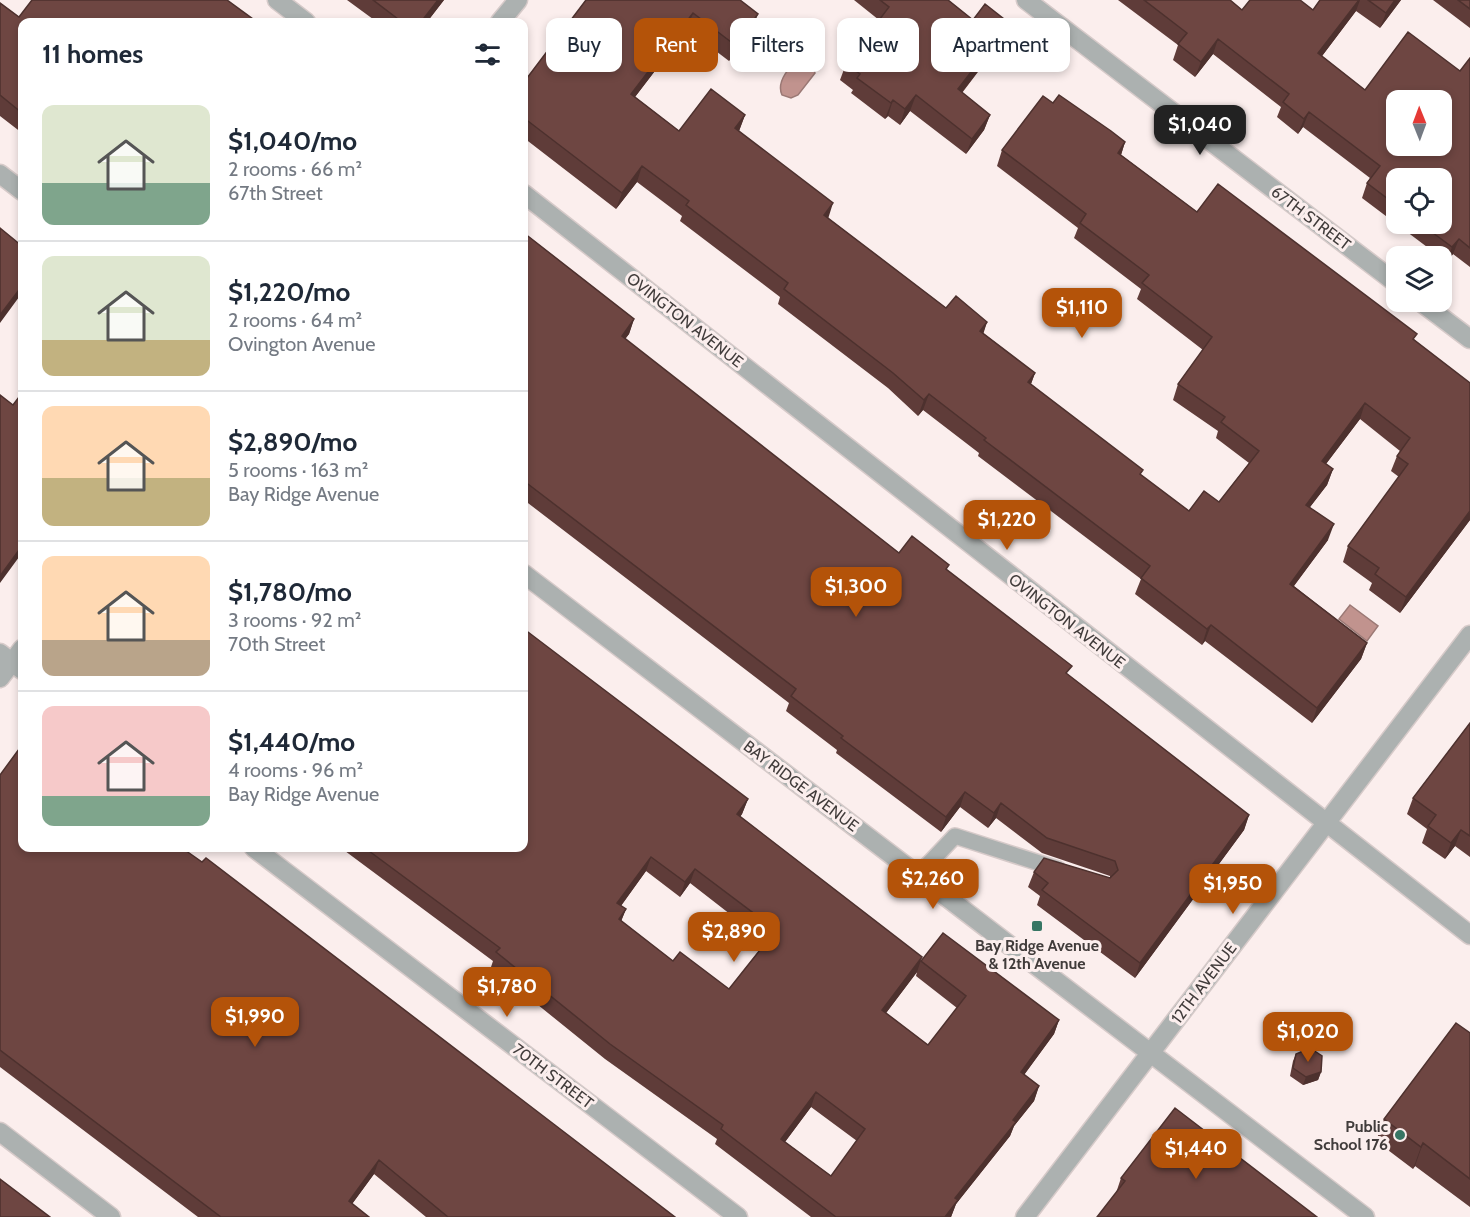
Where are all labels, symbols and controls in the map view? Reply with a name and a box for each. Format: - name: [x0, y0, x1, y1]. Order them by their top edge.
- chip: Buy: [546, 18, 622, 72]
- chip: Rent: [634, 18, 718, 72]
- chip: Filters: [730, 18, 825, 72]
- chip: New: [837, 18, 919, 72]
- chip: Apartment: [931, 18, 1070, 72]
- text: 11 homes: [42, 38, 143, 70]
- icon: filters: [471, 38, 504, 71]
- north arrow: [1386, 90, 1452, 156]
- map controls: [1386, 90, 1452, 312]
- pin: $1,040: [1151, 105, 1249, 156]
- text: $1,040: [1168, 112, 1232, 136]
- text: $1,040/mo: [228, 125, 357, 157]
- icon: home: [90, 129, 162, 201]
- text: 2 rooms · 66 m²: [228, 157, 362, 181]
- button: locate: [1386, 168, 1452, 234]
- text: 67th Street: [228, 181, 323, 205]
- street label: 67TH STREET: [1268, 182, 1355, 254]
- button: layers: [1386, 246, 1452, 312]
- street label: OVINGTON AVENUE: [623, 269, 747, 371]
- text: $1,220/mo: [228, 276, 350, 308]
- icon: home: [90, 280, 162, 352]
- pin: $1,110: [1033, 288, 1131, 339]
- text: $1,110: [1056, 295, 1108, 319]
- text: 2 rooms · 64 m²: [228, 308, 362, 332]
- text: Ovington Avenue: [228, 332, 375, 356]
- text: $2,890/mo: [228, 426, 357, 458]
- icon: home: [90, 430, 162, 502]
- text: 5 rooms · 163 m²: [228, 458, 368, 482]
- text: Bay Ridge Avenue: [228, 482, 379, 506]
- pin: $1,220: [958, 500, 1056, 551]
- text: $1,220: [978, 507, 1036, 531]
- pin: $1,300: [807, 567, 905, 618]
- street label: OVINGTON AVENUE: [1005, 570, 1129, 672]
- text: $1,300: [825, 574, 887, 598]
- text: $1,780/mo: [228, 576, 352, 608]
- icon: home: [90, 580, 162, 652]
- text: 3 rooms · 92 m²: [228, 608, 361, 632]
- text: 70th Street: [228, 632, 325, 656]
- text: $1,440/mo: [228, 726, 355, 758]
- icon: home: [90, 730, 162, 802]
- street label: BAY RIDGE AVENUE: [740, 737, 862, 836]
- text: 4 rooms · 96 m²: [228, 758, 363, 782]
- text: Bay Ridge Avenue: [228, 782, 379, 806]
- pin: $2,260: [884, 859, 982, 910]
- pin: $1,950: [1184, 864, 1282, 915]
- text: $2,260: [902, 866, 964, 890]
- text: $1,950: [1203, 871, 1263, 895]
- pin: $2,890: [685, 912, 783, 963]
- text: $2,890: [702, 919, 766, 943]
- marker: Bay Ridge Avenue & 12th Avenue: [1030, 919, 1044, 933]
- place label: Bay Ridge Avenue & 12th Avenue: [975, 936, 1099, 973]
- street label: 12TH AVENUE: [1167, 939, 1241, 1027]
- pin: $1,780: [458, 967, 556, 1018]
- text: $1,780: [477, 974, 537, 998]
- pin: $1,990: [206, 997, 304, 1048]
- text: $1,990: [225, 1004, 285, 1028]
- pin: $1,020: [1259, 1012, 1357, 1063]
- text: $1,020: [1277, 1019, 1339, 1043]
- street label: 70TH STREET: [509, 1040, 597, 1113]
- place label: Public School 176: [1314, 1117, 1388, 1154]
- marker: Public School 176: [1393, 1128, 1407, 1142]
- pin: $1,440: [1147, 1129, 1245, 1180]
- text: $1,440: [1165, 1136, 1227, 1160]

